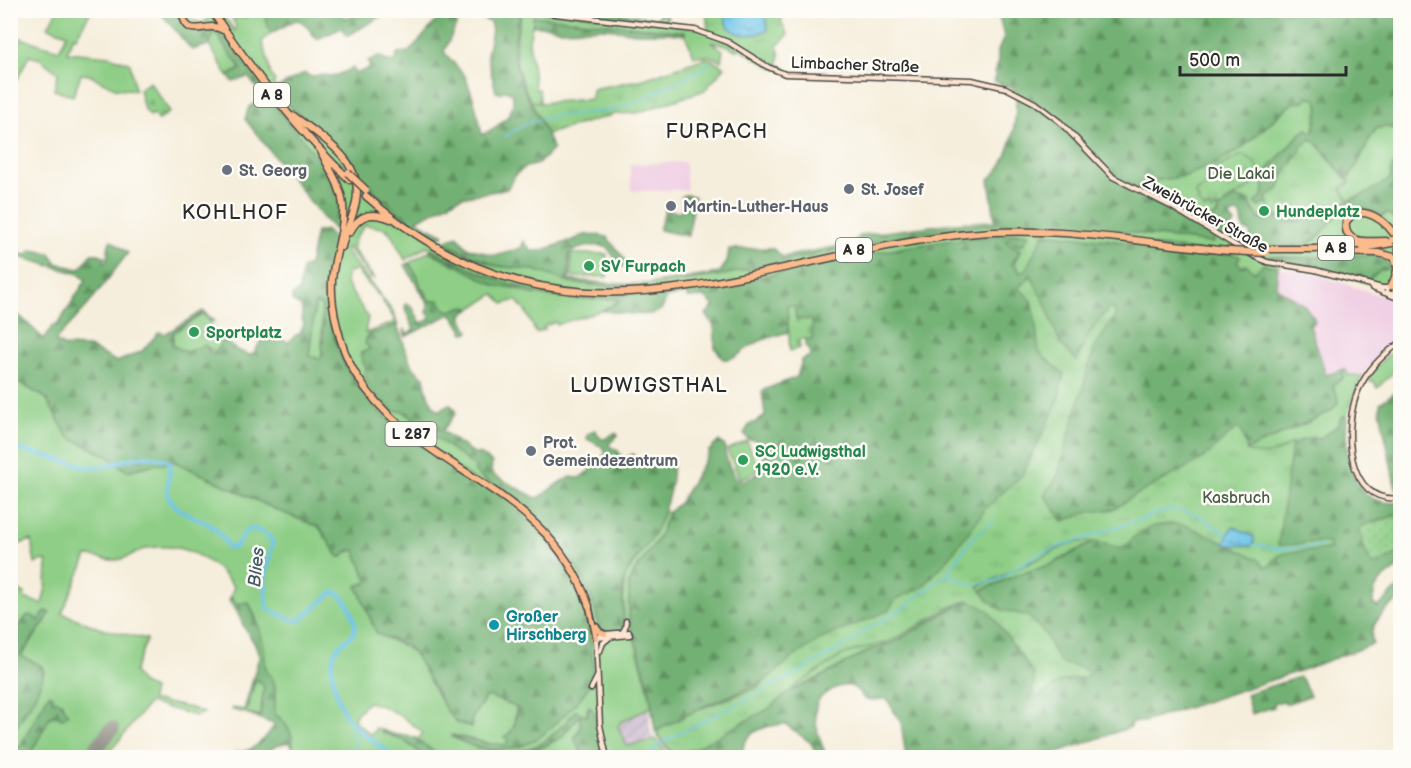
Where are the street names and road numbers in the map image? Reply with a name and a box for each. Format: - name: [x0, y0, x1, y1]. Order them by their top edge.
- street label: Limbacher Straße: [790, 54, 920, 77]
- road number: A 8: [254, 83, 290, 107]
- street label: Zweibrücker Straße: [1138, 173, 1272, 258]
- road number: A 8: [1318, 236, 1354, 260]
- road number: A 8: [836, 238, 872, 262]
- road number: L 287: [386, 422, 436, 446]

